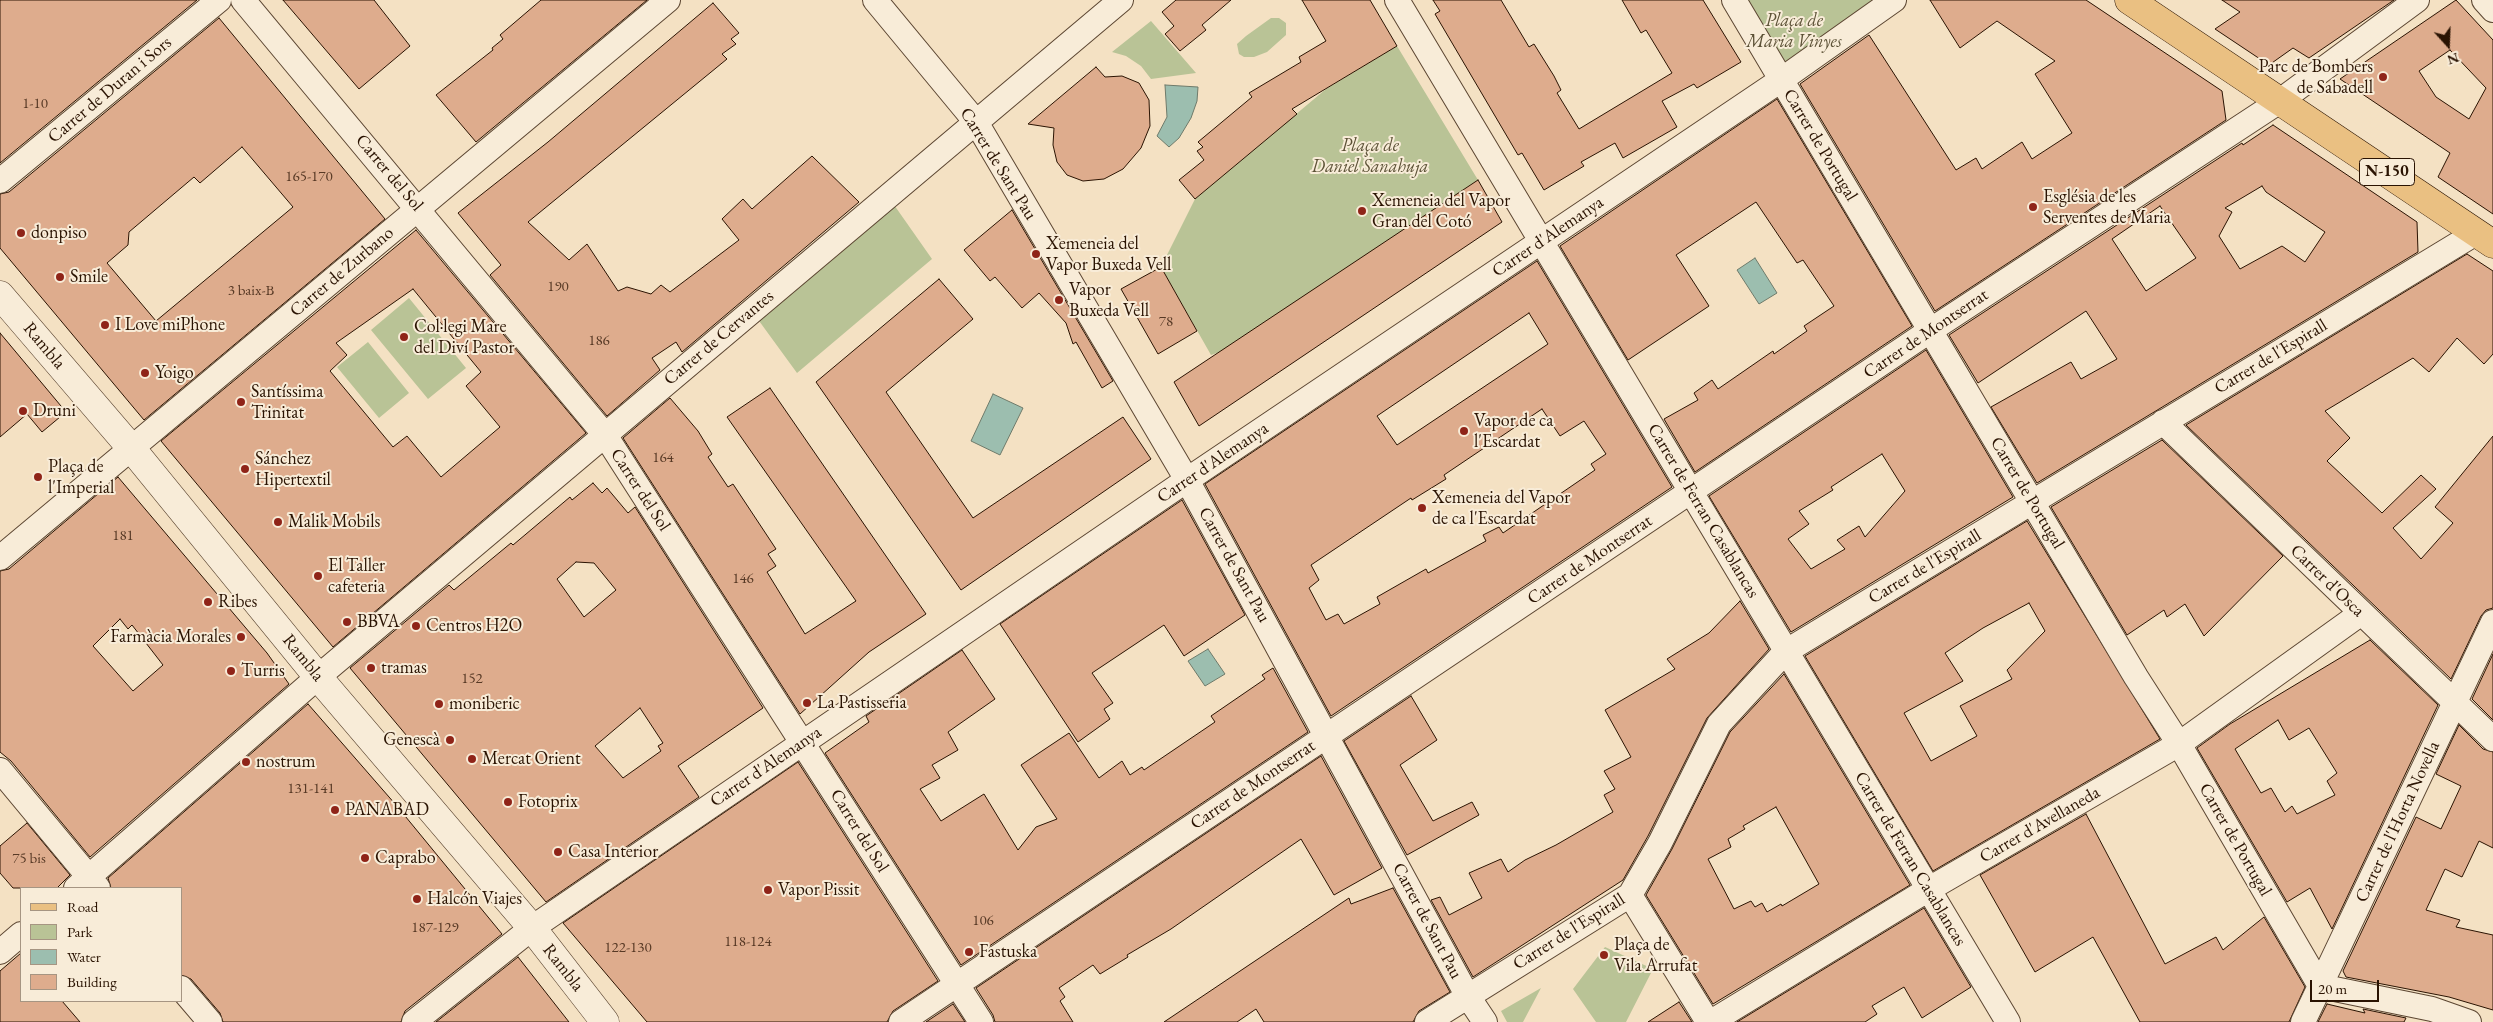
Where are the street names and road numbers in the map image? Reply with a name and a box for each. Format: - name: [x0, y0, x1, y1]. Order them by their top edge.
- street label: Carrer de Duran i Sors: [44, 32, 176, 148]
- street label: Carrer de Portugal: [1778, 85, 1862, 205]
- street label: Carrer de Sant Pau: [955, 104, 1041, 224]
- street label: Carrer del Sol: [351, 130, 427, 216]
- road number: N-150: [2360, 158, 2414, 186]
- street label: Carrer d'Alemanya: [1488, 192, 1608, 282]
- street label: Carrer de Zurbano: [286, 222, 398, 322]
- street label: Carrer de Montserrat: [1859, 284, 1993, 384]
- street label: Carrer de Cervantes: [660, 286, 778, 390]
- street label: Carrer de l'Espirall: [2211, 315, 2331, 399]
- street label: Rambla: [18, 318, 70, 374]
- street label: Carrer d'Alemanya: [1153, 418, 1273, 508]
- street label: Carrer de Ferran Casablancas: [1642, 420, 1764, 602]
- street label: Carrer de Portugal: [1985, 433, 2069, 553]
- street label: Carrer del Sol: [605, 445, 675, 535]
- street label: Carrer de Sant Pau: [1193, 504, 1275, 626]
- street label: Carrer de Montserrat: [1523, 510, 1657, 610]
- street label: Carrer de l'Espirall: [1865, 525, 1985, 609]
- street label: Carrer d'Osca: [2285, 540, 2369, 622]
- street label: Rambla: [277, 630, 329, 686]
- street label: Carrer d'Alemanya: [706, 722, 826, 812]
- street label: Carrer de Montserrat: [1186, 735, 1320, 835]
- street label: Carrer de l'Horta Novella: [2351, 738, 2445, 906]
- street label: Carrer de Ferran Casablancas: [1849, 768, 1971, 950]
- street label: Carrer de Portugal: [2194, 780, 2276, 900]
- street label: Carrer d'Avellaneda: [1976, 782, 2104, 868]
- street label: Carrer del Sol: [825, 785, 893, 877]
- street label: Carrer de Sant Pau: [1387, 859, 1467, 983]
- street label: Carrer de l'Espirall: [1509, 889, 1629, 975]
- street label: Rambla: [538, 940, 588, 996]

